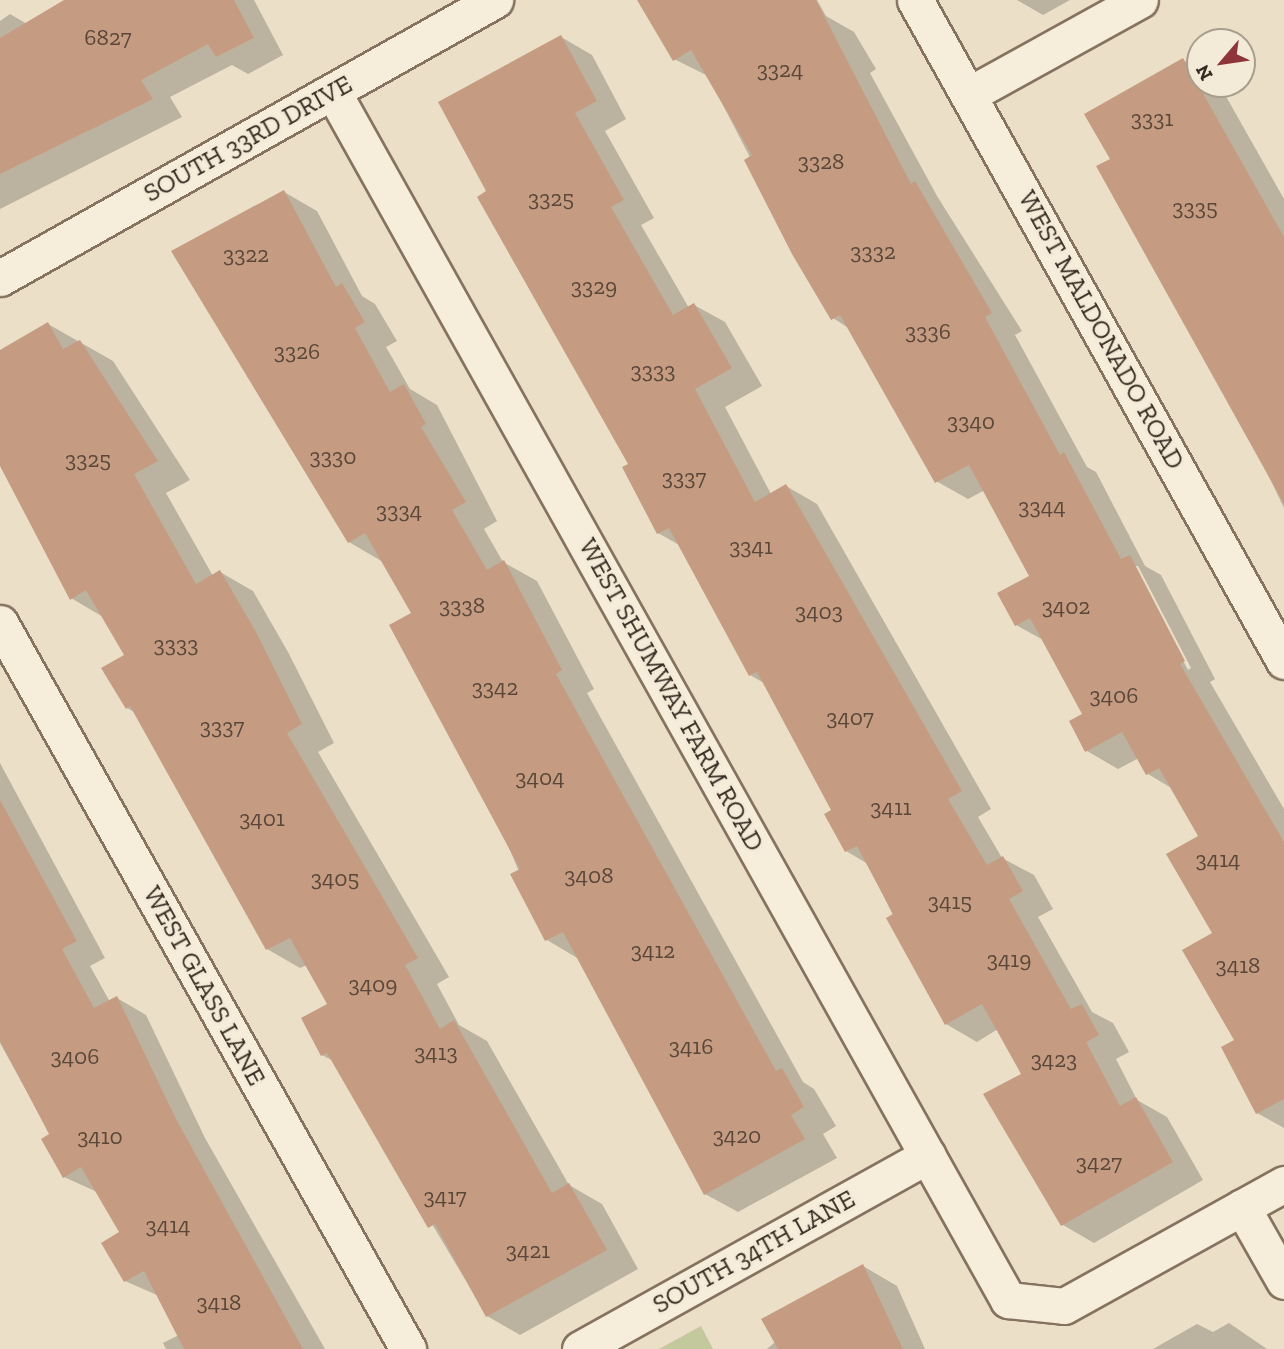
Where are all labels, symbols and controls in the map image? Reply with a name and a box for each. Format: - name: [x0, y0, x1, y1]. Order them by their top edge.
- house number: 6827: [84, 23, 132, 51]
- north arrow: [1186, 28, 1256, 98]
- house number: 3324: [757, 55, 803, 83]
- text: N: [1190, 61, 1218, 84]
- street label: SOUTH 33RD DRIVE: [138, 69, 358, 209]
- house number: 3331: [1131, 104, 1173, 132]
- house number: 3328: [798, 147, 844, 175]
- house number: 3325: [528, 184, 574, 212]
- street label: WEST MALDONADO ROAD: [1011, 185, 1191, 475]
- house number: 3335: [1172, 193, 1218, 221]
- house number: 3332: [850, 237, 896, 265]
- house number: 3322: [223, 240, 269, 268]
- house number: 3329: [571, 272, 617, 300]
- house number: 3336: [905, 317, 951, 345]
- house number: 3326: [274, 337, 320, 365]
- house number: 3333: [631, 356, 675, 384]
- house number: 3340: [947, 407, 995, 435]
- house number: 3330: [310, 442, 356, 470]
- house number: 3325: [65, 445, 111, 473]
- house number: 3337: [662, 463, 706, 491]
- house number: 3344: [1018, 492, 1066, 520]
- house number: 3334: [376, 496, 422, 524]
- house number: 3341: [729, 532, 773, 560]
- street label: WEST SHUMWAY FARM ROAD: [571, 533, 771, 857]
- house number: 3338: [439, 591, 485, 619]
- house number: 3402: [1042, 592, 1090, 620]
- house number: 3403: [795, 597, 843, 625]
- house number: 3333: [154, 630, 198, 658]
- house number: 3342: [472, 673, 518, 701]
- house number: 3406: [1089, 681, 1139, 709]
- house number: 3407: [826, 703, 874, 731]
- house number: 3337: [200, 712, 244, 740]
- house number: 3404: [515, 763, 565, 791]
- house number: 3411: [870, 793, 912, 821]
- house number: 3401: [239, 804, 285, 832]
- house number: 3414: [1196, 845, 1240, 873]
- house number: 3408: [564, 861, 614, 889]
- house number: 3405: [311, 864, 359, 892]
- street label: WEST GLASS LANE: [136, 881, 272, 1091]
- house number: 3415: [928, 887, 972, 915]
- house number: 3412: [631, 936, 675, 964]
- house number: 3419: [987, 945, 1031, 973]
- house number: 3418: [1216, 951, 1260, 979]
- house number: 3409: [348, 970, 398, 998]
- house number: 3416: [669, 1032, 713, 1060]
- house number: 3413: [414, 1038, 458, 1066]
- house number: 3406: [50, 1042, 100, 1070]
- house number: 3423: [1031, 1045, 1077, 1073]
- house number: 3420: [713, 1121, 761, 1149]
- house number: 3410: [77, 1122, 123, 1150]
- house number: 3427: [1076, 1148, 1122, 1176]
- house number: 3417: [424, 1182, 466, 1210]
- street label: SOUTH 34TH LANE: [647, 1184, 861, 1320]
- house number: 3414: [146, 1211, 190, 1239]
- house number: 3421: [506, 1236, 550, 1264]
- house number: 3418: [197, 1288, 241, 1316]

